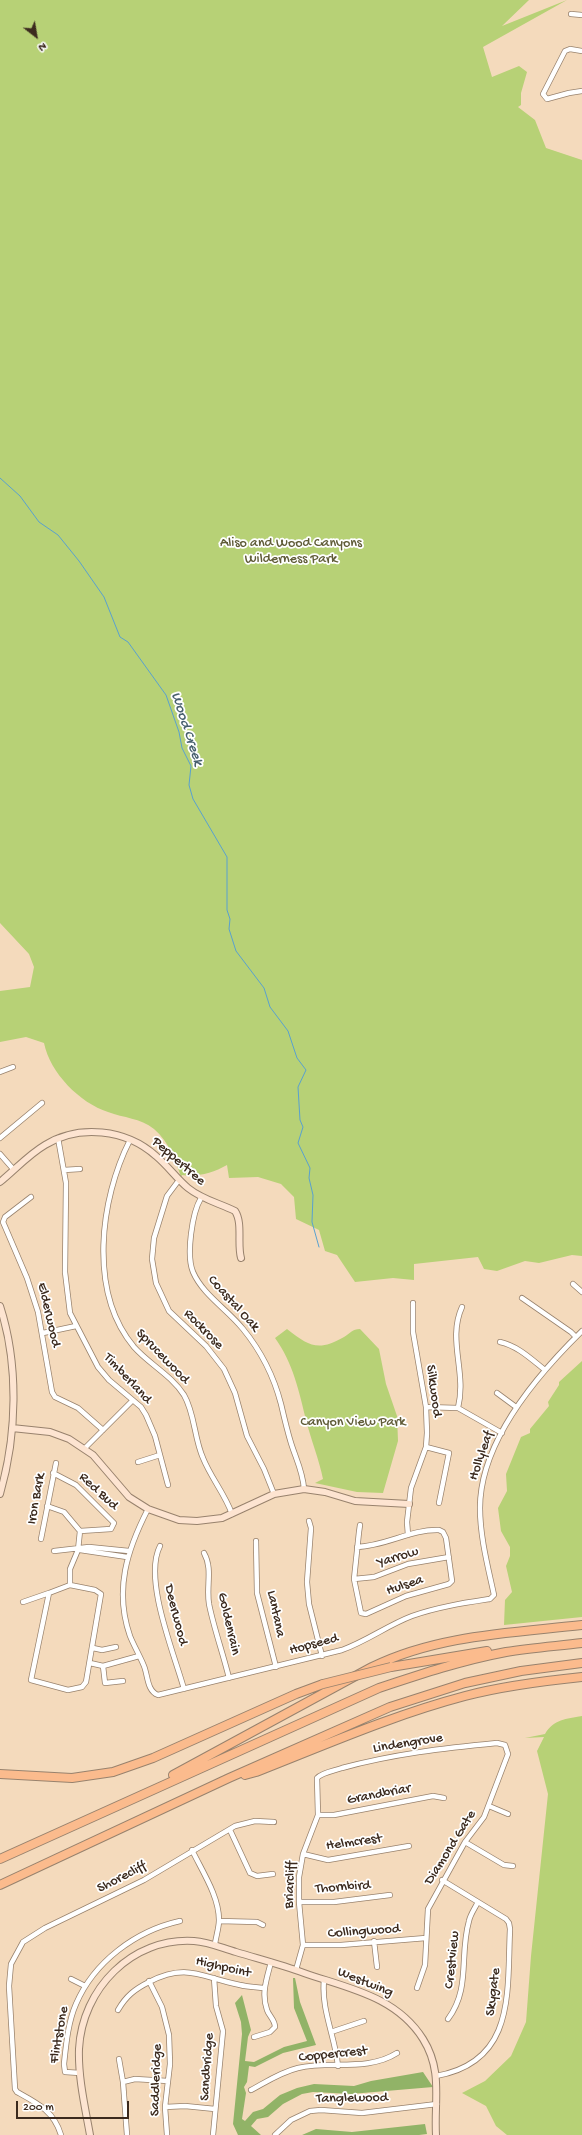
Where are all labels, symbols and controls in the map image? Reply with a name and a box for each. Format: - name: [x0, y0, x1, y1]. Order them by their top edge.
- north arrow: [16, 16, 56, 56]
- text: N: [36, 39, 48, 53]
- park label: Aliso and Wood Canyons Wilderness Park: [220, 536, 362, 568]
- water label: Wood Creek: [166, 690, 206, 768]
- street label: Peppertree: [148, 1134, 208, 1190]
- street label: Coastal Oak: [203, 1272, 263, 1336]
- street label: Elderwood: [32, 1281, 64, 1349]
- street label: Rockrose: [179, 1306, 227, 1354]
- street label: Sprucewood: [131, 1326, 193, 1388]
- street label: Timberland: [99, 1350, 155, 1408]
- street label: Silkwood: [421, 1364, 445, 1418]
- park label: Canyon View Park: [300, 1415, 406, 1431]
- street label: Hollyleaf: [466, 1429, 498, 1483]
- street label: Red Bud: [75, 1469, 121, 1515]
- street label: Iron Bark: [24, 1472, 50, 1526]
- street label: Yarrow: [375, 1544, 421, 1572]
- street label: Hulsea: [384, 1572, 426, 1600]
- street label: Deerwood: [159, 1583, 191, 1647]
- street label: Lantana: [262, 1589, 288, 1639]
- street label: Goldenrain: [213, 1591, 243, 1657]
- street label: Hopseed: [288, 1630, 340, 1660]
- street label: Lindengrove: [372, 1730, 444, 1758]
- street label: Grandbriar: [346, 1781, 412, 1809]
- street label: Diamond Gate: [421, 1808, 481, 1888]
- street label: Helmcrest: [325, 1831, 383, 1855]
- street label: Shorecliff: [95, 1859, 149, 1897]
- street label: Briarcliff: [281, 1861, 301, 1909]
- street label: Thornbird: [315, 1878, 371, 1898]
- street label: Collingwood: [327, 1921, 401, 1943]
- street label: Crestview: [442, 1930, 464, 1990]
- street label: Highpoint: [194, 1954, 252, 1982]
- street label: Westwing: [335, 1964, 395, 2002]
- street label: Skygate: [483, 1967, 505, 2017]
- street label: Flintstone: [47, 2005, 73, 2065]
- street label: Sandbridge: [197, 2033, 219, 2101]
- street label: Coppercrest: [298, 2043, 368, 2067]
- street label: Saddleridge: [147, 2044, 167, 2116]
- street label: Tanglewood: [316, 2090, 388, 2108]
- scale bar: [18, 2093, 131, 2119]
- text: 200 m: [23, 2101, 54, 2115]

